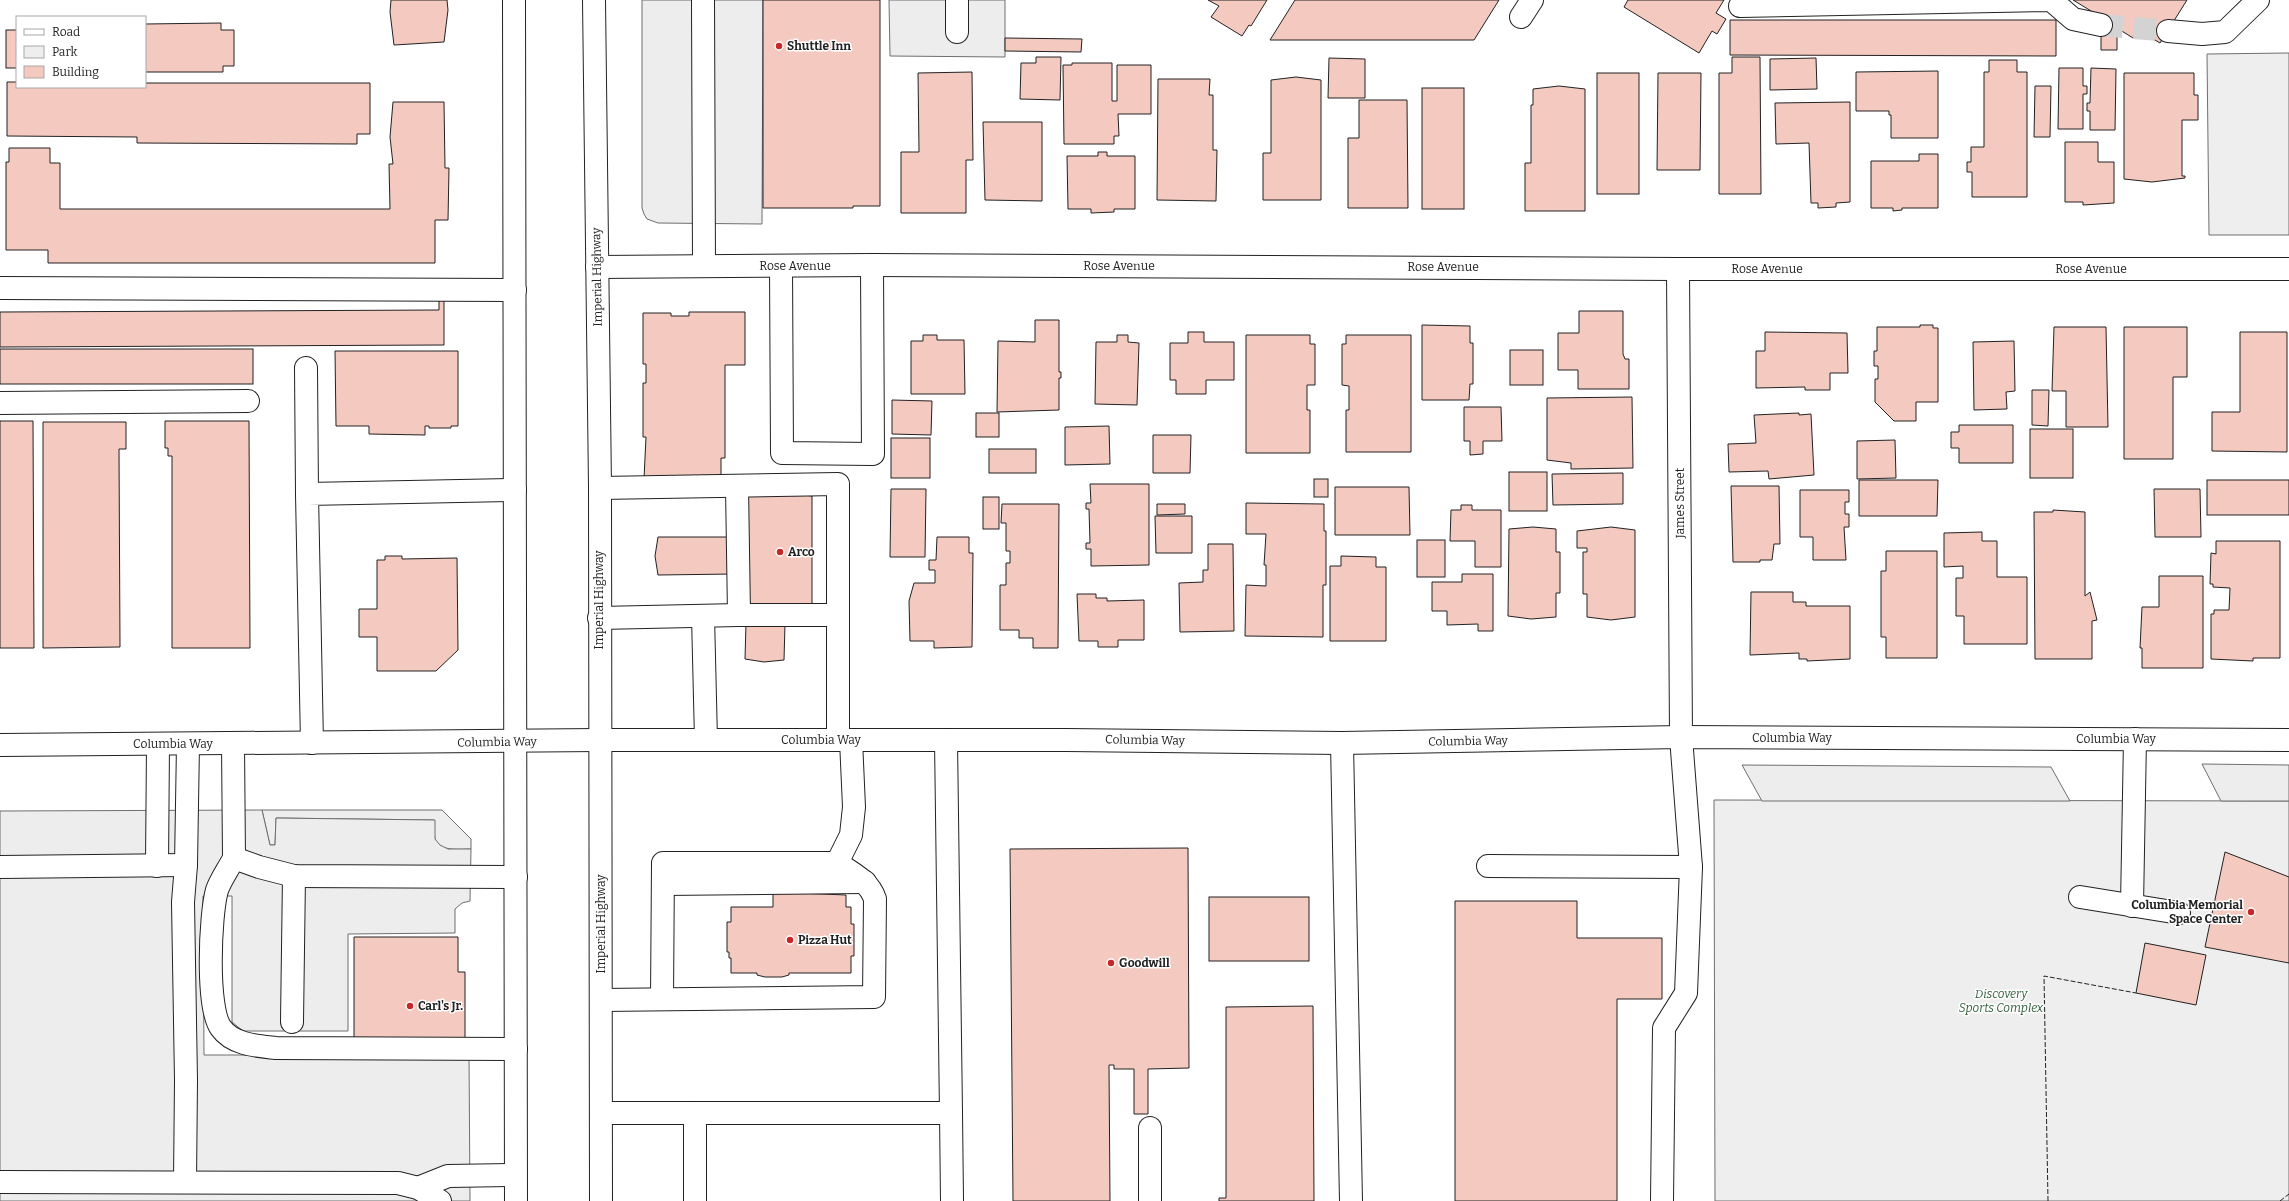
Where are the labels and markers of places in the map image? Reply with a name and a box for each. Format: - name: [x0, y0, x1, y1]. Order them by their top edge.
- place label: Shuttle Inn: [787, 39, 851, 53]
- marker: Shuttle Inn: [774, 41, 784, 51]
- place label: Arco: [788, 545, 815, 559]
- marker: Arco: [775, 547, 785, 557]
- place label: Columbia Memorial Space Center: [2131, 898, 2243, 926]
- marker: Columbia Memorial Space Center: [2246, 907, 2256, 917]
- place label: Pizza Hut: [798, 933, 852, 947]
- marker: Pizza Hut: [785, 935, 795, 945]
- place label: Goodwill: [1119, 956, 1170, 970]
- marker: Goodwill: [1106, 958, 1116, 968]
- place label: Carl's Jr.: [418, 999, 463, 1013]
- marker: Carl's Jr.: [405, 1001, 415, 1011]

